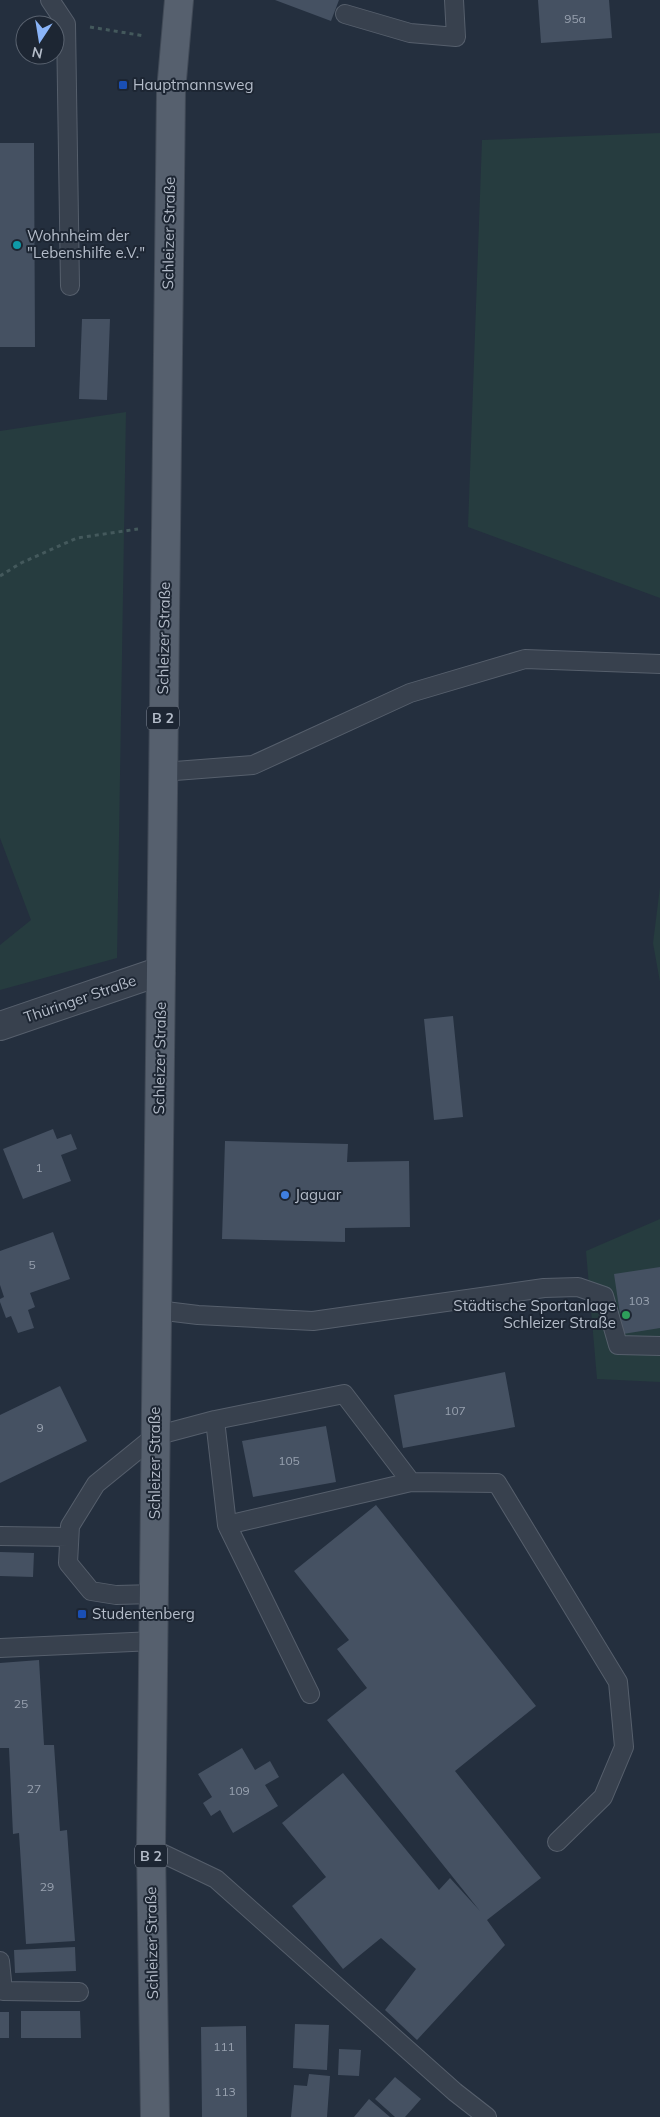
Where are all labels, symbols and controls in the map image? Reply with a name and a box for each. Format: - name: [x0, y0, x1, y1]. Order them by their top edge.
- house number: 95a: [564, 11, 586, 26]
- north arrow: [15, 15, 65, 65]
- text: N: [30, 43, 44, 63]
- place label: Hauptmannsweg: [133, 75, 254, 94]
- marker: Hauptmannsweg: [117, 79, 129, 91]
- street label: Schleizer Straße: [158, 177, 179, 289]
- place label: Wohnheim der "Lebenshilfe e.V.": [27, 226, 145, 262]
- marker: Wohnheim der "Lebenshilfe e.V.": [11, 239, 23, 251]
- street label: Schleizer Straße: [153, 582, 174, 694]
- road number: B 2: [147, 706, 179, 730]
- street label: Thüringer Straße: [21, 970, 138, 1027]
- street label: Schleizer Straße: [149, 1002, 170, 1114]
- house number: 1: [35, 1160, 43, 1175]
- place label: Jaguar: [295, 1185, 342, 1204]
- marker: Jaguar: [279, 1189, 291, 1201]
- house number: 5: [28, 1257, 36, 1272]
- house number: 103: [628, 1293, 650, 1308]
- place label: Städtische Sportanlage Schleizer Straße: [453, 1296, 616, 1332]
- marker: Städtische Sportanlage Schleizer Straße: [620, 1309, 632, 1321]
- house number: 107: [444, 1403, 466, 1418]
- street label: Schleizer Straße: [145, 1407, 164, 1519]
- house number: 9: [36, 1420, 44, 1435]
- house number: 105: [278, 1453, 300, 1468]
- place label: Studentenberg: [92, 1604, 195, 1623]
- marker: Studentenberg: [76, 1608, 88, 1620]
- house number: 25: [14, 1696, 28, 1711]
- house number: 27: [27, 1781, 41, 1796]
- house number: 109: [228, 1783, 250, 1798]
- road number: B 2: [135, 1844, 167, 1868]
- house number: 29: [40, 1879, 54, 1894]
- street label: Schleizer Straße: [141, 1887, 162, 1999]
- house number: 111: [213, 2039, 235, 2054]
- house number: 113: [214, 2084, 236, 2099]

